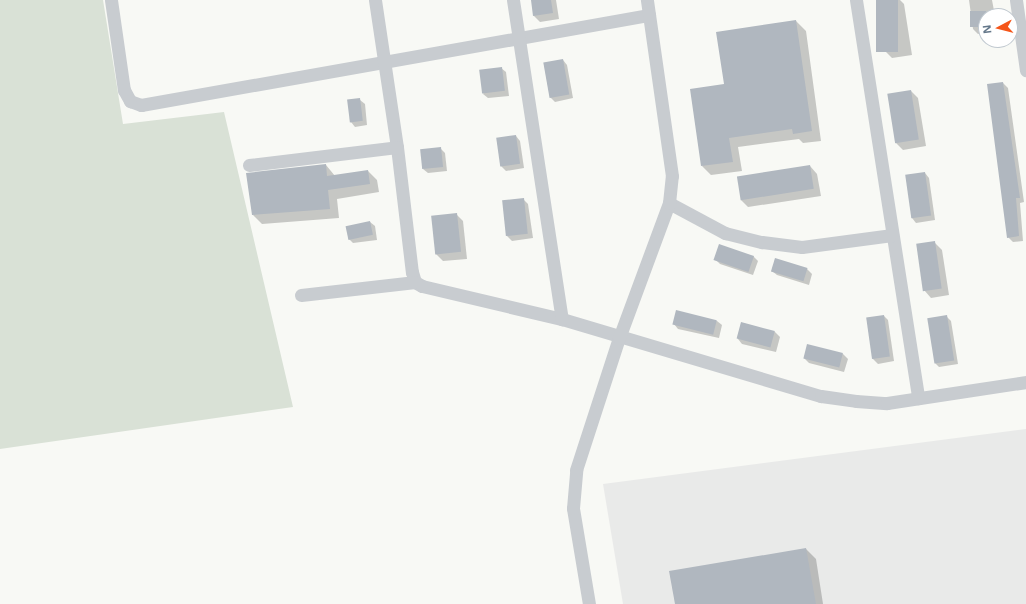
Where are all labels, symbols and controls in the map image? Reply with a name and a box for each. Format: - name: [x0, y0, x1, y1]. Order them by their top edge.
- north arrow: [978, 8, 1018, 48]
- text: N: [979, 24, 995, 35]

